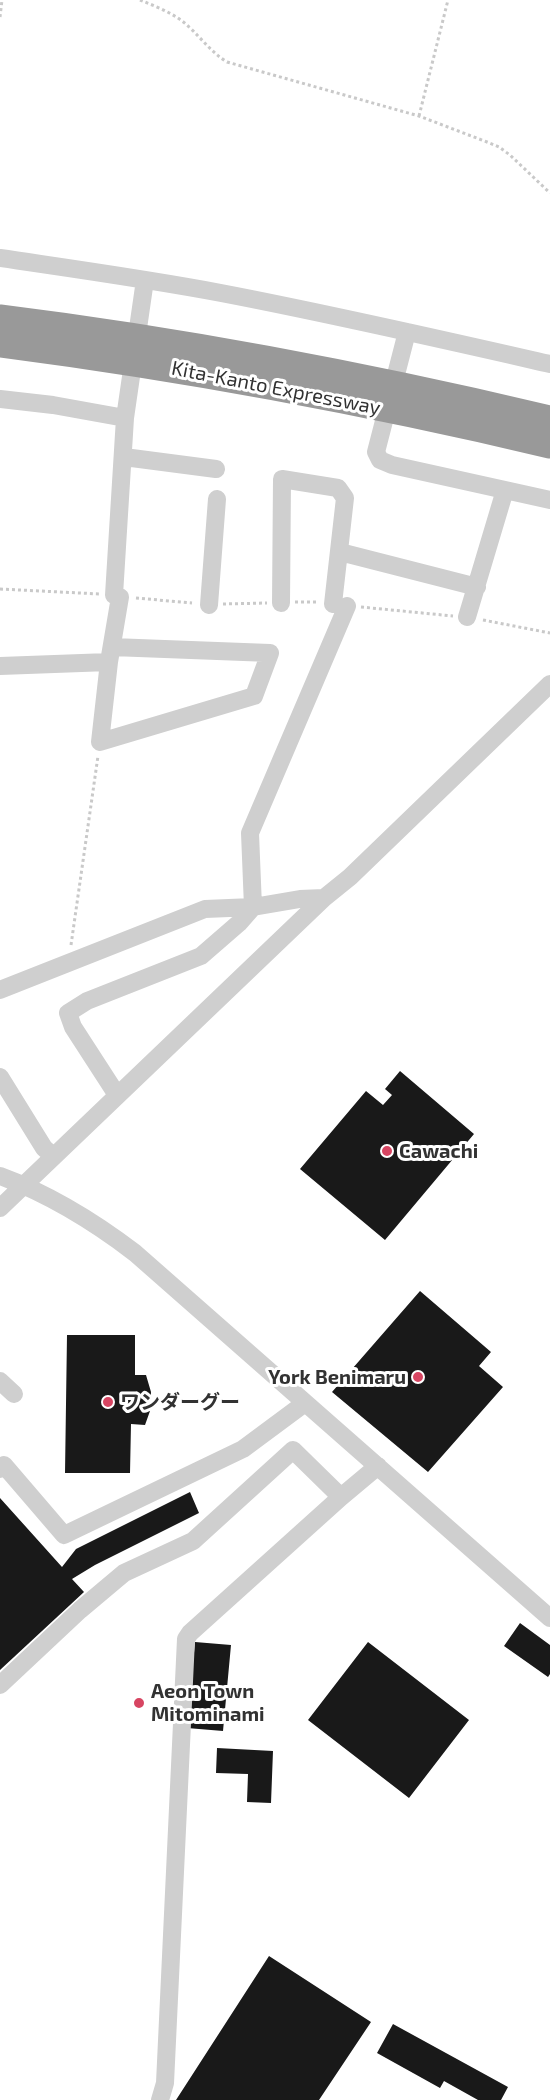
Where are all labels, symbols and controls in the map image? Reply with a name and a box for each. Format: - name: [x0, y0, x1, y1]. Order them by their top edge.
- street label: Kita-Kanto Expressway: [169, 356, 383, 420]
- place label: Cawachi: [399, 1139, 478, 1163]
- marker: Cawachi: [380, 1144, 394, 1158]
- place label: York Benimaru: [268, 1365, 406, 1389]
- marker: York Benimaru: [411, 1370, 425, 1384]
- place label: ワンダーグー: [120, 1390, 240, 1414]
- marker: ワンダーグー: [101, 1395, 115, 1409]
- place label: Aeon Town Mitominami: [151, 1679, 265, 1726]
- marker: Aeon Town Mitominami: [132, 1696, 146, 1710]

